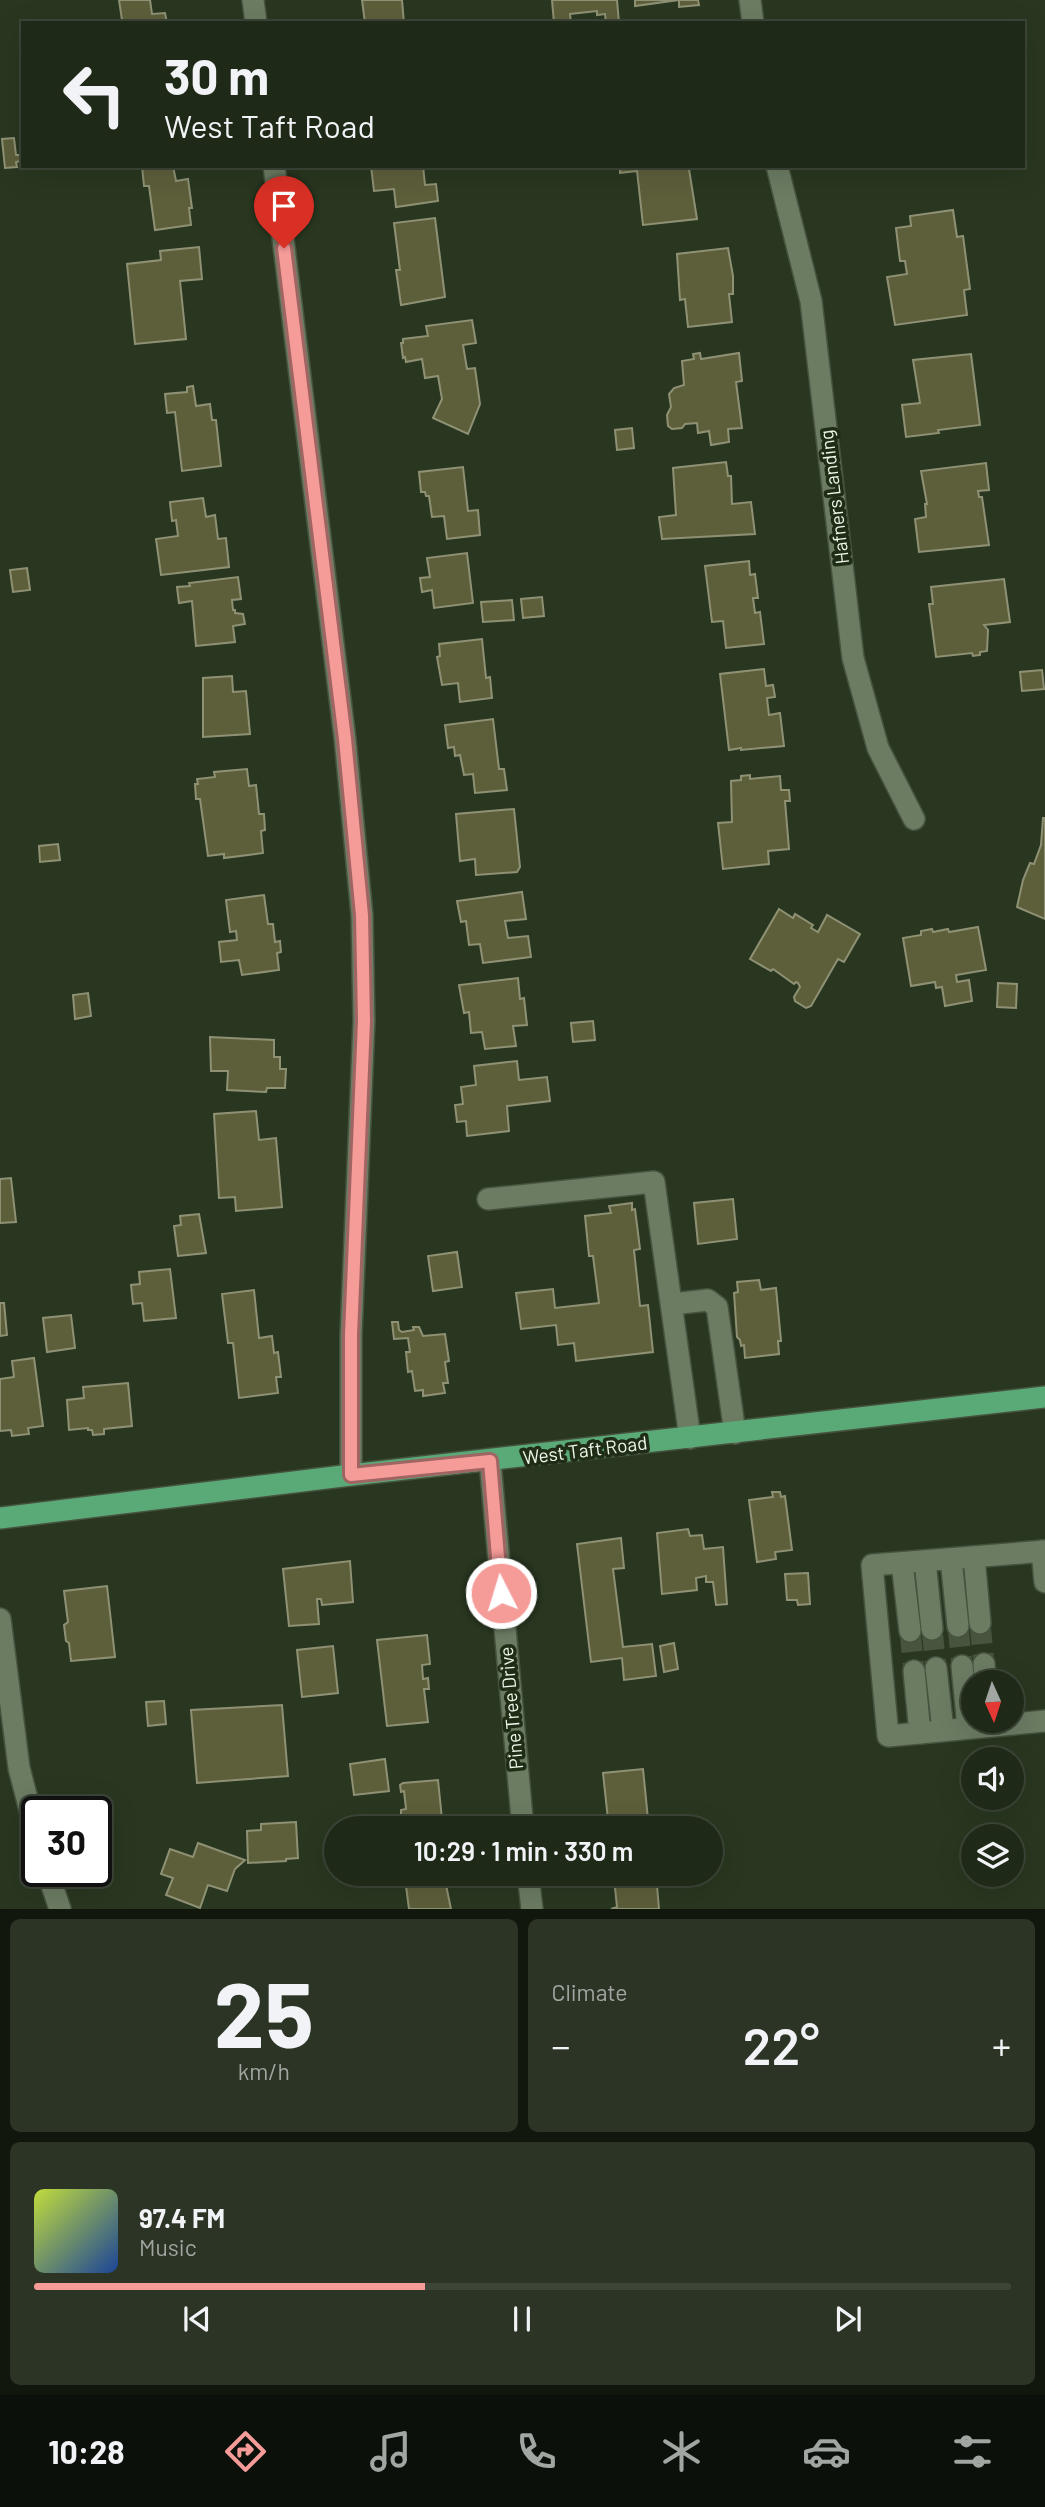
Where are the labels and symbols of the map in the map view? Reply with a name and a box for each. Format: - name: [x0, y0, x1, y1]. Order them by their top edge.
- pin: [254, 176, 314, 248]
- street label: Hafners Landing: [814, 429, 853, 566]
- street label: West Taft Road: [521, 1430, 648, 1469]
- position arrow: [464, 1556, 538, 1630]
- street label: Pine Tree Drive: [494, 1646, 527, 1770]
- north arrow: [961, 1670, 1024, 1732]
- speed limit sign: 30: [21, 1796, 112, 1887]

